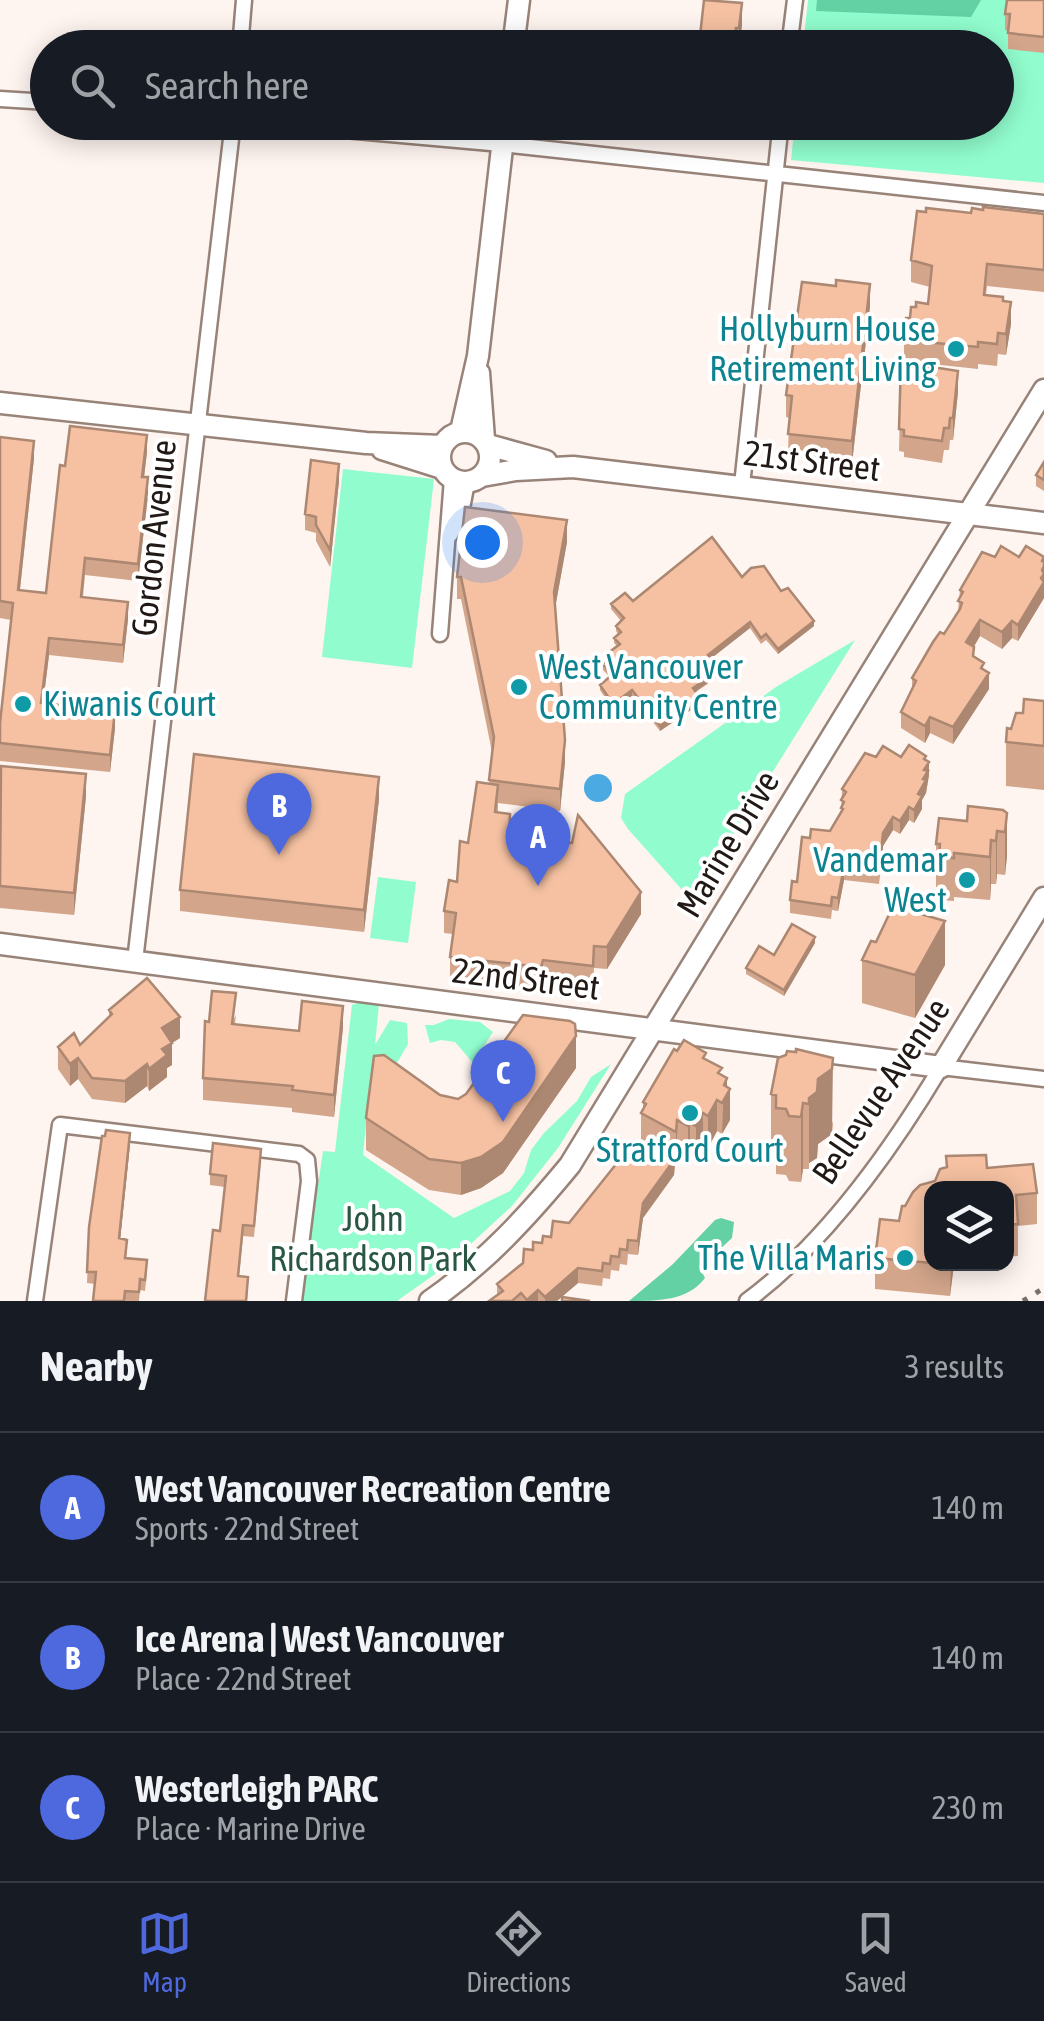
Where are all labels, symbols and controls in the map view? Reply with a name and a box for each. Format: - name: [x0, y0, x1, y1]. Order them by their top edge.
- search box: [30, 30, 1014, 140]
- icon: search: [65, 58, 120, 113]
- text: Search here: [145, 64, 309, 107]
- place label: Hollyburn House Retirement Living: [709, 308, 936, 388]
- marker: Hollyburn House Retirement Living: [945, 338, 967, 360]
- street label: 21st Street: [742, 432, 883, 488]
- street label: Gordon Avenue: [123, 438, 183, 638]
- your location: [457, 517, 508, 568]
- place label: West Vancouver Community Centre: [539, 646, 778, 726]
- marker: West Vancouver Community Centre: [508, 676, 530, 698]
- place label: Kiwanis Court: [43, 683, 216, 723]
- marker: Kiwanis Court: [12, 693, 34, 715]
- street label: Marine Drive: [668, 763, 786, 924]
- pin: B: [246, 772, 312, 855]
- pin: A: [506, 804, 570, 886]
- place label: Vandemar West: [813, 839, 948, 919]
- marker: Vandemar West: [956, 869, 978, 891]
- street label: 22nd Street: [450, 949, 602, 1007]
- street label: Bellevue Avenue: [803, 990, 957, 1191]
- pin: C: [470, 1040, 536, 1122]
- marker: Stratford Court: [679, 1102, 701, 1124]
- place label: Stratford Court: [596, 1129, 784, 1169]
- map controls: [924, 1181, 1014, 1271]
- button: layers: [924, 1181, 1014, 1271]
- park label: John Richardson Park: [269, 1198, 477, 1278]
- place label: The Villa Maris: [697, 1237, 885, 1277]
- marker: The Villa Maris: [894, 1247, 916, 1269]
- text: Nearby: [40, 1342, 153, 1390]
- text: 3 results: [905, 1348, 1004, 1385]
- text: West Vancouver Recreation Centre: [135, 1467, 611, 1510]
- text: A: [65, 1489, 80, 1526]
- text: 140 m: [931, 1489, 1004, 1526]
- text: Sports · 22nd Street: [135, 1510, 359, 1547]
- text: Ice Arena | West Vancouver: [135, 1617, 503, 1660]
- text: B: [65, 1639, 80, 1676]
- text: 140 m: [931, 1639, 1004, 1676]
- text: Place · 22nd Street: [135, 1660, 351, 1697]
- text: Westerleigh PARC: [135, 1767, 378, 1810]
- text: C: [65, 1789, 80, 1826]
- text: 230 m: [931, 1789, 1004, 1826]
- text: Place · Marine Drive: [135, 1810, 366, 1847]
- tab: Map: [137, 1906, 192, 1998]
- tab: Directions: [466, 1906, 571, 1998]
- tab: Saved: [845, 1906, 907, 1998]

